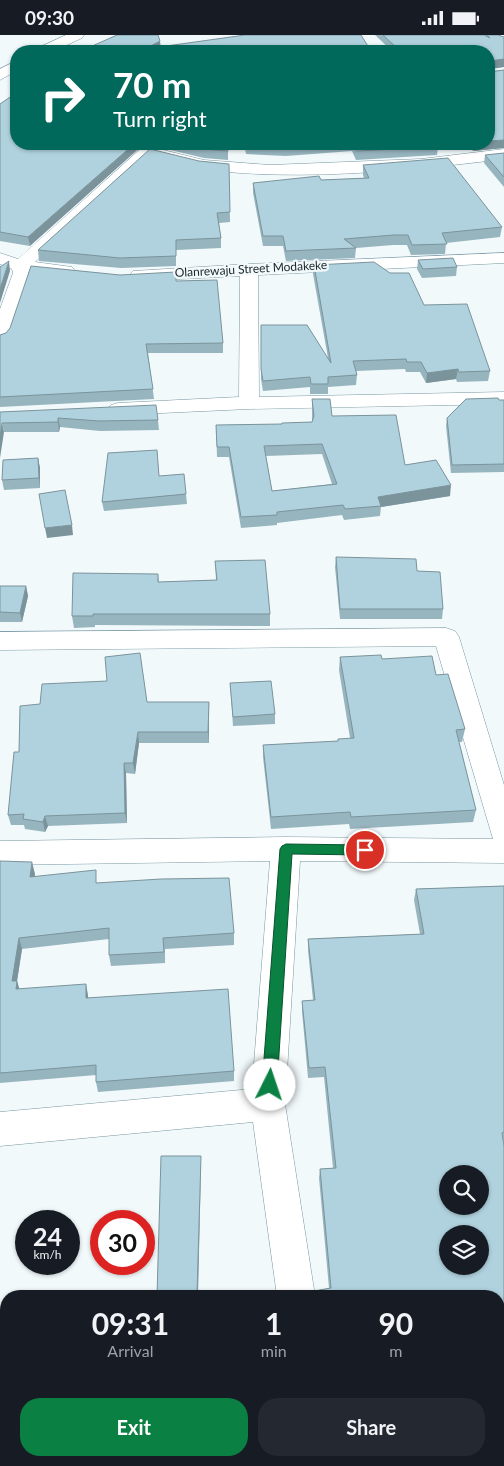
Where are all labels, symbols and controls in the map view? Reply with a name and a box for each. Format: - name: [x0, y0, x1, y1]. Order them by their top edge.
- text: 09:30: [25, 6, 74, 29]
- text: 70 m: [113, 63, 191, 105]
- icon: right: [30, 65, 95, 130]
- text: Turn right: [113, 105, 207, 132]
- street label: Olanrewaju Street Modakeke: [174, 257, 328, 280]
- pin: [344, 829, 386, 871]
- icon: arrive: [351, 836, 379, 864]
- position arrow: [243, 1058, 295, 1110]
- map controls: [439, 1165, 489, 1275]
- button: search: [439, 1165, 489, 1215]
- speed limit sign: 30: [90, 1210, 155, 1275]
- text: 24: [33, 1221, 62, 1251]
- button: layers: [439, 1225, 489, 1275]
- text: km/h: [33, 1247, 62, 1262]
- text: 09:31: [92, 1305, 169, 1341]
- text: 1: [265, 1305, 282, 1341]
- text: 90: [378, 1305, 413, 1341]
- text: Arrival: [107, 1341, 153, 1360]
- text: min: [261, 1341, 287, 1360]
- text: m: [389, 1341, 402, 1360]
- button: Exit: [20, 1398, 248, 1456]
- button: Share: [258, 1398, 485, 1456]

